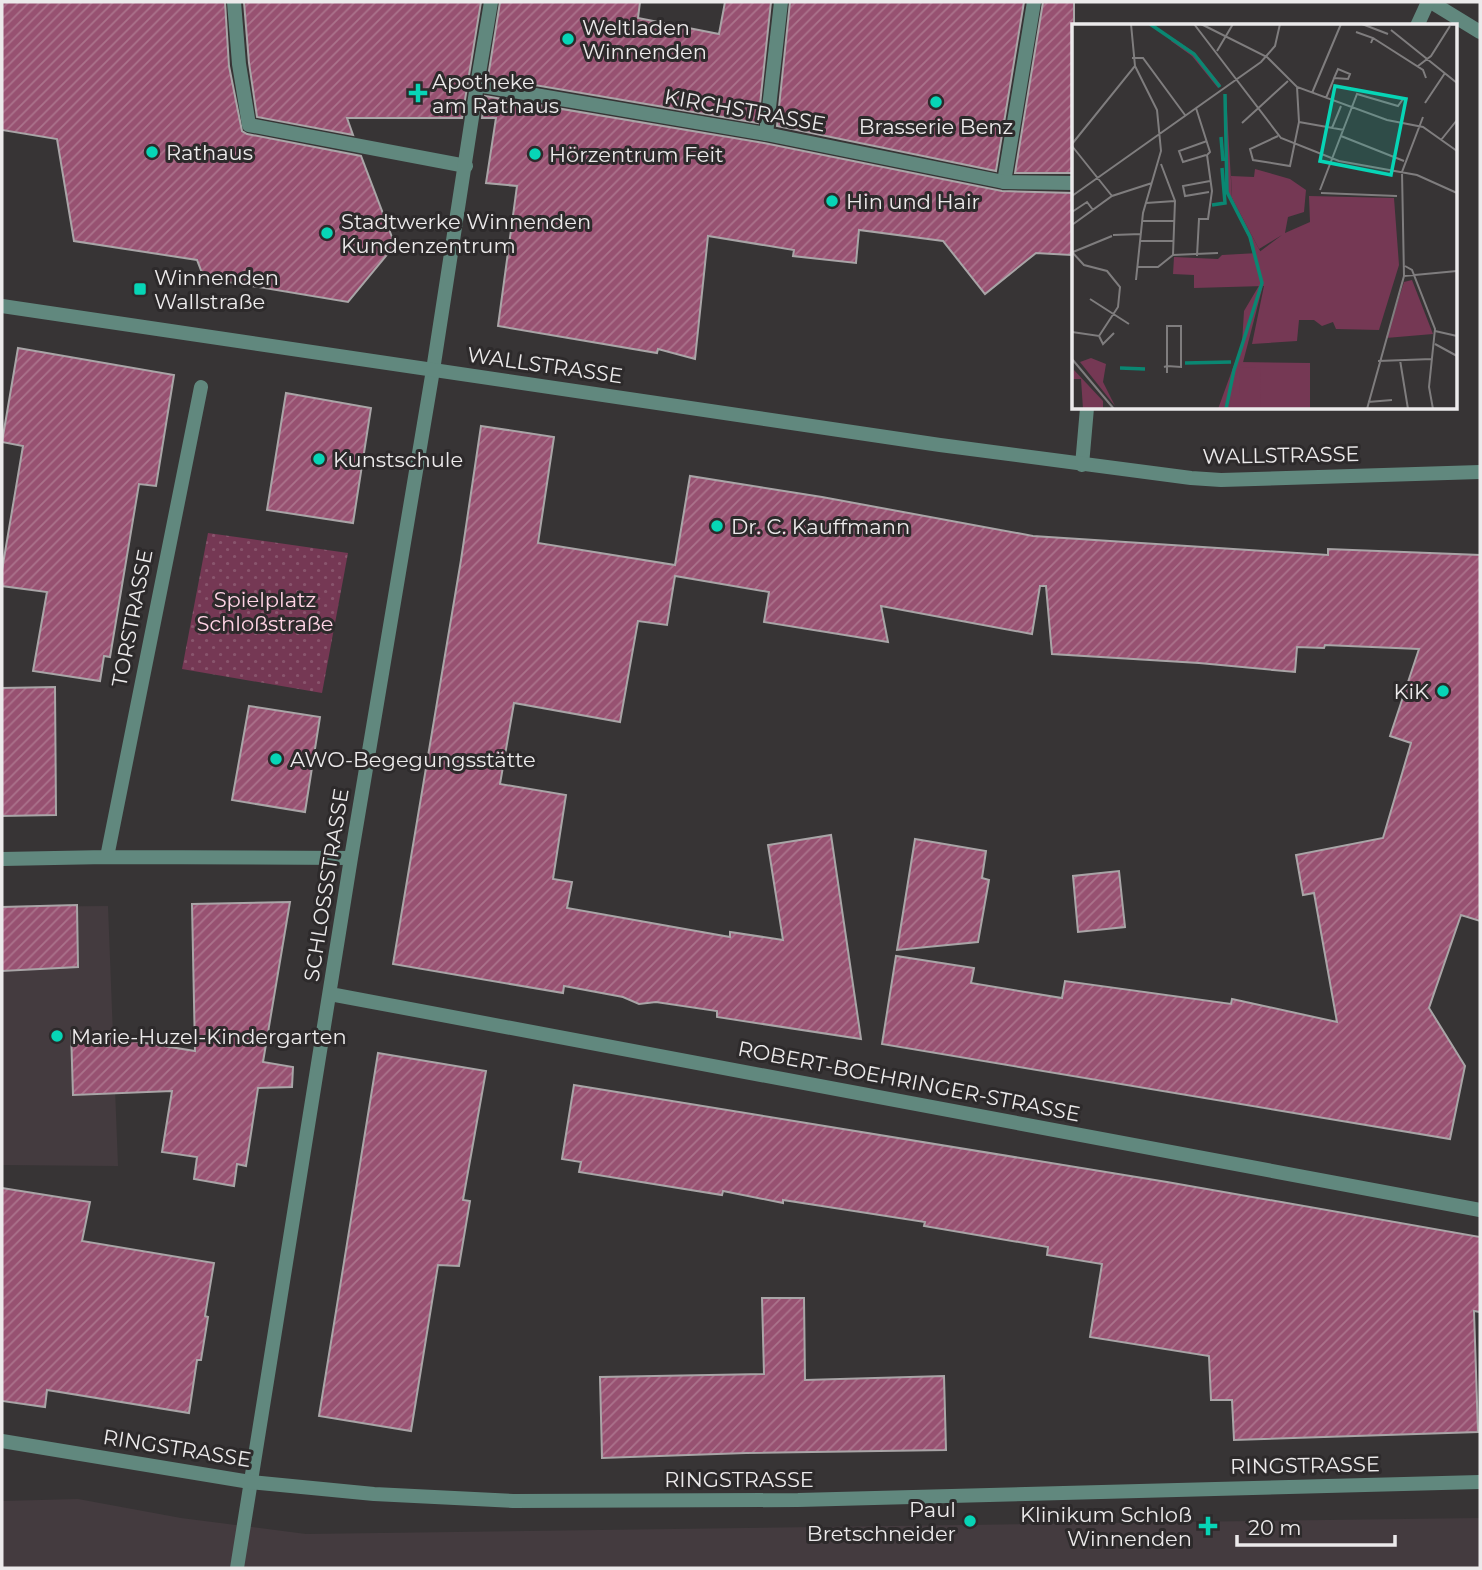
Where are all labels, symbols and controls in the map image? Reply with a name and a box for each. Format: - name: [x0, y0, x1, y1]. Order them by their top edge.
- place label: Weltladen Winnenden: [582, 15, 707, 64]
- inset map: [1072, 24, 1458, 410]
- marker: Weltladen Winnenden: [560, 31, 576, 47]
- place label: Apotheke am Rathaus: [432, 69, 559, 118]
- street label: KIRCHSTRASSE: [662, 84, 828, 136]
- marker: Apotheke am Rathaus: [410, 85, 426, 101]
- marker: Brasserie Benz: [928, 94, 944, 110]
- place label: Brasserie Benz: [859, 114, 1013, 139]
- place label: Rathaus: [166, 140, 253, 165]
- place label: Hörzentrum Feit: [549, 142, 724, 167]
- marker: Rathaus: [144, 144, 160, 160]
- marker: Hörzentrum Feit: [527, 146, 543, 162]
- place label: Hin und Hair: [846, 189, 980, 214]
- marker: Hin und Hair: [824, 193, 840, 209]
- place label: Stadtwerke Winnenden Kundenzentrum: [341, 209, 591, 258]
- marker: Stadtwerke Winnenden Kundenzentrum: [319, 225, 335, 241]
- place label: Winnenden Wallstraße: [154, 265, 279, 314]
- marker: Winnenden Wallstraße: [132, 281, 148, 297]
- street label: WALLSTRASSE: [465, 342, 625, 388]
- street label: WALLSTRASSE: [1202, 441, 1360, 469]
- place label: Kunstschule: [333, 447, 463, 472]
- marker: Kunstschule: [311, 451, 327, 467]
- place label: Dr. C. Kauffmann: [731, 514, 910, 539]
- marker: Dr. C. Kauffmann: [709, 518, 725, 534]
- street label: TORSTRASSE: [106, 547, 158, 689]
- park label: Spielplatz Schloßstraße: [196, 587, 334, 636]
- place label: KiK: [1393, 679, 1429, 704]
- marker: KiK: [1435, 683, 1451, 699]
- place label: AWO-Begegungsstätte: [290, 747, 536, 772]
- marker: AWO-Begegungsstätte: [268, 751, 284, 767]
- street label: SCHLOSSSTRASSE: [298, 787, 354, 983]
- place label: Marie-Huzel-Kindergarten: [71, 1024, 347, 1049]
- marker: Marie-Huzel-Kindergarten: [49, 1028, 65, 1044]
- street label: ROBERT-BOEHRINGER-STRASSE: [736, 1036, 1082, 1126]
- street label: RINGSTRASSE: [101, 1424, 253, 1472]
- street label: RINGSTRASSE: [1230, 1451, 1380, 1479]
- street label: RINGSTRASSE: [664, 1467, 814, 1492]
- place label: Paul Bretschneider: [807, 1497, 956, 1546]
- place label: Klinikum Schloß Winnenden: [1020, 1502, 1192, 1551]
- scale bar: [1237, 1504, 1394, 1548]
- marker: Paul Bretschneider: [962, 1513, 978, 1529]
- text: 20 m: [1248, 1515, 1302, 1540]
- marker: Klinikum Schloß Winnenden: [1198, 1516, 1218, 1536]

